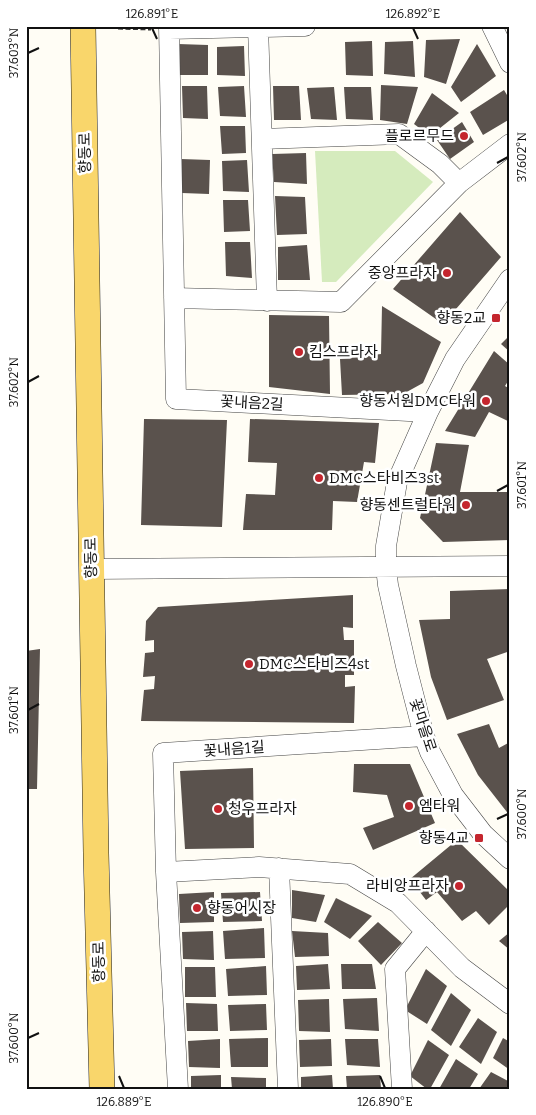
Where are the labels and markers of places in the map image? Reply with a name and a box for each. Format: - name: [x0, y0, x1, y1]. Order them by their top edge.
- place label: 플로르무드: [385, 127, 454, 145]
- marker: 플로르무드: [458, 130, 470, 142]
- place label: 중앙프라자: [368, 264, 437, 282]
- marker: 중앙프라자: [441, 267, 453, 279]
- place label: 향동2교: [436, 309, 486, 327]
- marker: 향동2교: [490, 312, 502, 324]
- place label: 킴스프라자: [309, 343, 378, 361]
- marker: 킴스프라자: [293, 346, 305, 358]
- place label: 향동서원DMC타워: [359, 392, 476, 410]
- marker: 향동서원DMC타워: [480, 395, 492, 407]
- place label: DMC스타비즈3st: [329, 469, 440, 487]
- marker: DMC스타비즈3st: [313, 472, 325, 484]
- place label: 향동센트럴타워: [359, 496, 456, 514]
- marker: 향동센트럴타워: [460, 499, 472, 511]
- place label: DMC스타비즈4st: [259, 655, 370, 673]
- marker: DMC스타비즈4st: [243, 658, 255, 670]
- place label: 엠타워: [419, 797, 460, 815]
- place label: 청우프라자: [228, 800, 297, 818]
- marker: 엠타워: [403, 800, 415, 812]
- marker: 청우프라자: [212, 803, 224, 815]
- place label: 향동4교: [419, 829, 469, 847]
- marker: 향동4교: [473, 832, 485, 844]
- place label: 라비앙프라자: [366, 877, 449, 895]
- marker: 라비앙프라자: [453, 880, 465, 892]
- place label: 향동어시장: [207, 899, 276, 917]
- marker: 향동어시장: [191, 902, 203, 914]

